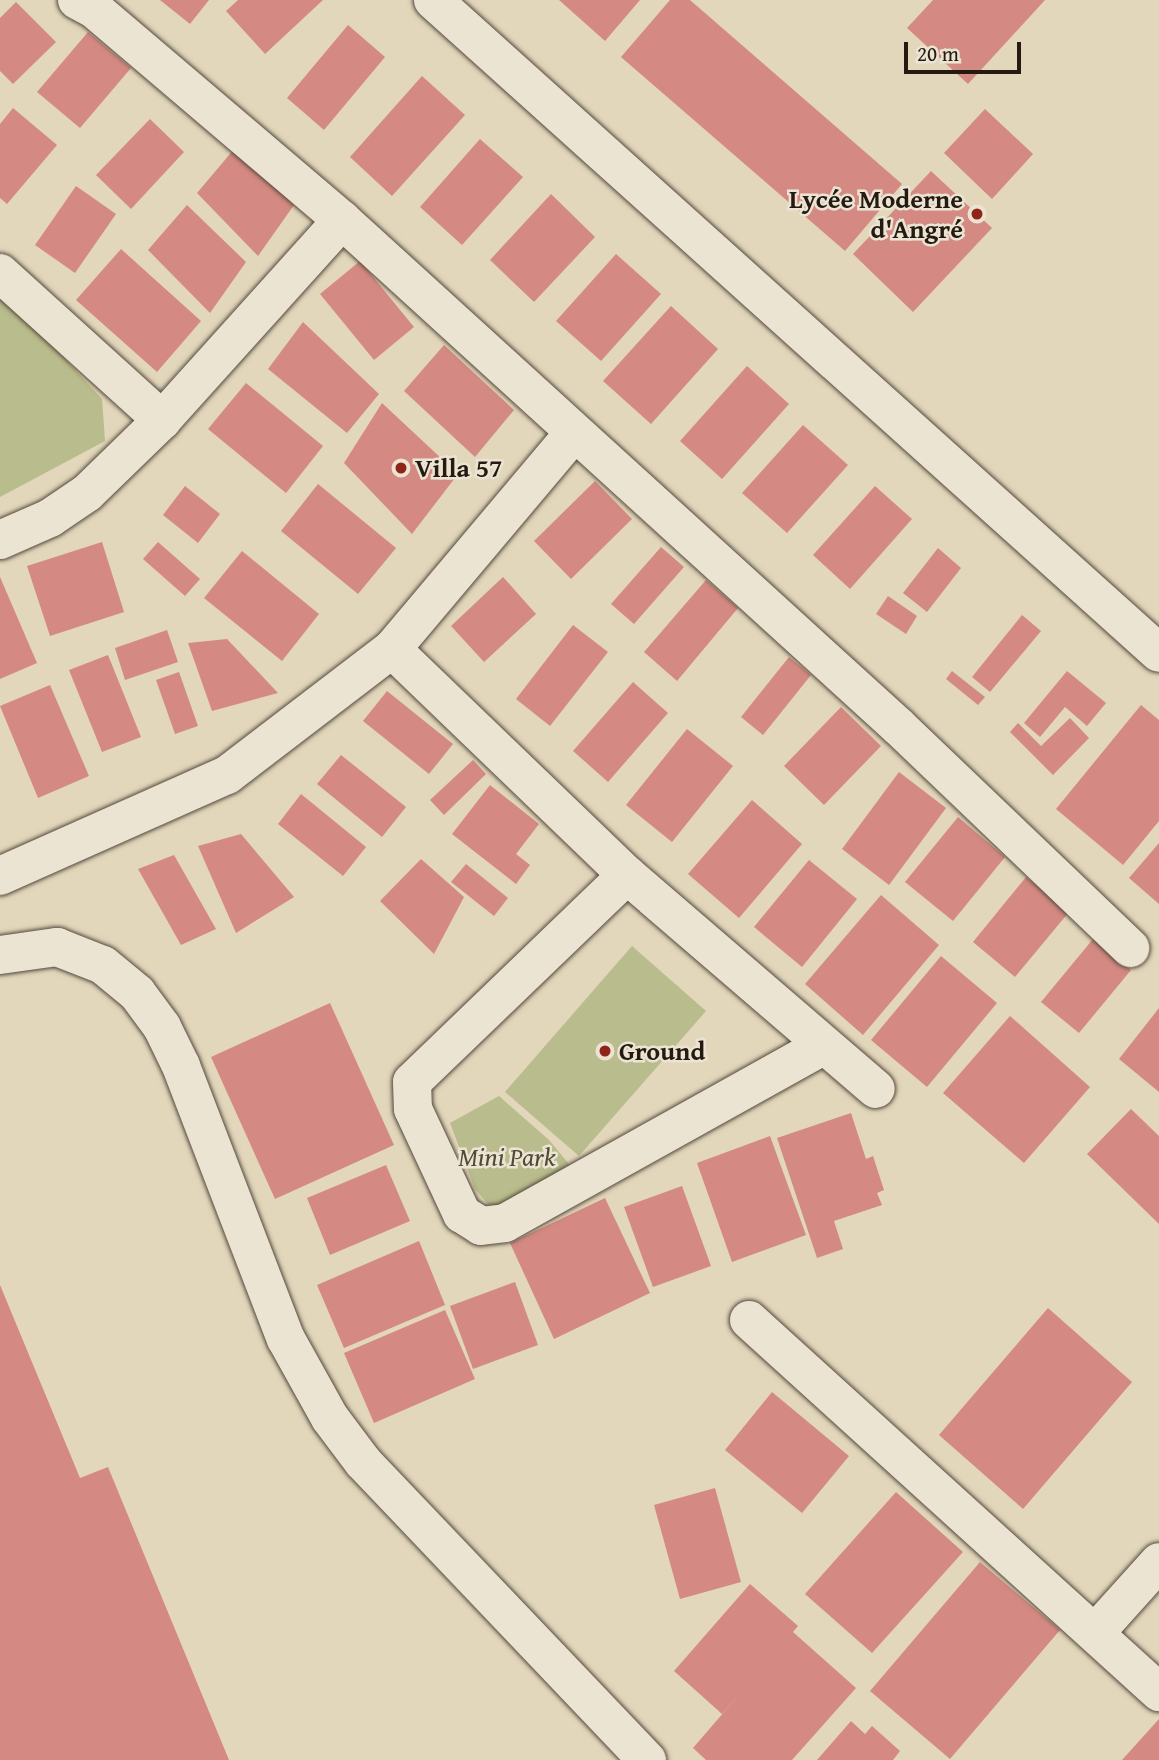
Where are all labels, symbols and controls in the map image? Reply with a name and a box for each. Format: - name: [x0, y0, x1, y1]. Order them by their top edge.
- scale bar: [907, 28, 1024, 72]
- text: 20 m: [917, 38, 959, 69]
- place label: Lycée Moderne d'Angré: [789, 183, 963, 244]
- marker: Lycée Moderne d'Angré: [969, 206, 985, 222]
- place label: Villa 57: [415, 452, 503, 484]
- marker: Villa 57: [393, 460, 409, 476]
- place label: Ground: [619, 1035, 705, 1067]
- marker: Ground: [597, 1043, 613, 1059]
- park label: Mini Park: [458, 1141, 556, 1173]

